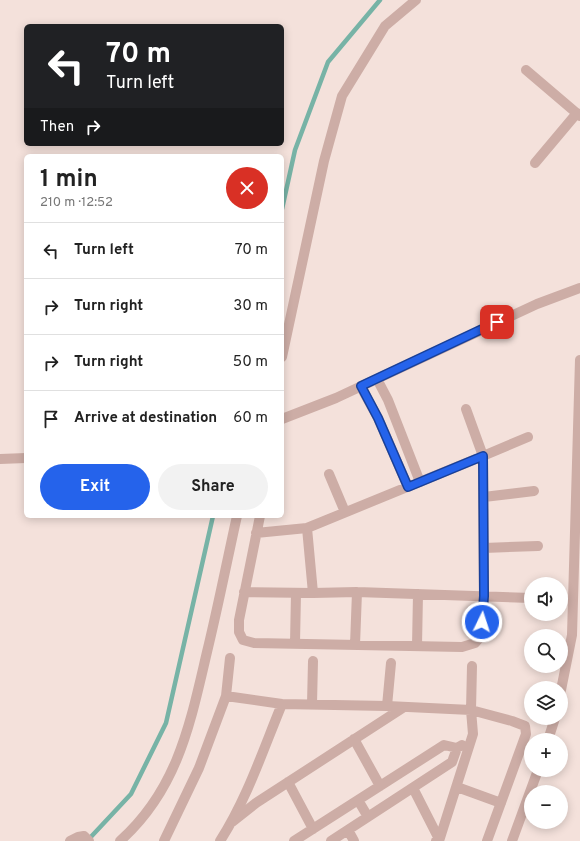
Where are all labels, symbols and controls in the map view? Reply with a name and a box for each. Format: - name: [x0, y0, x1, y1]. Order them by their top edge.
- text: 70 m: [106, 37, 171, 73]
- icon: left: [40, 40, 92, 92]
- text: Turn left: [106, 72, 174, 95]
- icon: right: [82, 116, 104, 138]
- text: Then: [40, 118, 74, 137]
- text: 1 min: [40, 165, 98, 195]
- button: close: [226, 167, 268, 209]
- text: 210 m · 12:52: [40, 195, 113, 211]
- icon: left: [40, 240, 62, 262]
- text: Turn left: [74, 241, 134, 260]
- text: 70 m: [235, 241, 268, 260]
- icon: right: [40, 296, 62, 318]
- text: Turn right: [74, 297, 143, 316]
- text: 30 m: [233, 297, 268, 316]
- pin: [480, 305, 514, 339]
- icon: arrive: [486, 311, 508, 333]
- icon: right: [40, 352, 62, 374]
- text: Turn right: [74, 353, 143, 372]
- text: 50 m: [233, 353, 268, 372]
- icon: arrive: [40, 408, 62, 430]
- text: Arrive at destination: [74, 409, 217, 428]
- text: 60 m: [233, 409, 268, 428]
- button: Exit: [40, 464, 150, 510]
- button: Share: [158, 464, 268, 510]
- map controls: [524, 577, 568, 829]
- button: sound: [524, 577, 568, 621]
- position arrow: [461, 601, 503, 643]
- button: search: [524, 629, 568, 673]
- button: layers: [524, 681, 568, 725]
- button: +: [524, 733, 568, 777]
- button: −: [524, 785, 568, 829]

